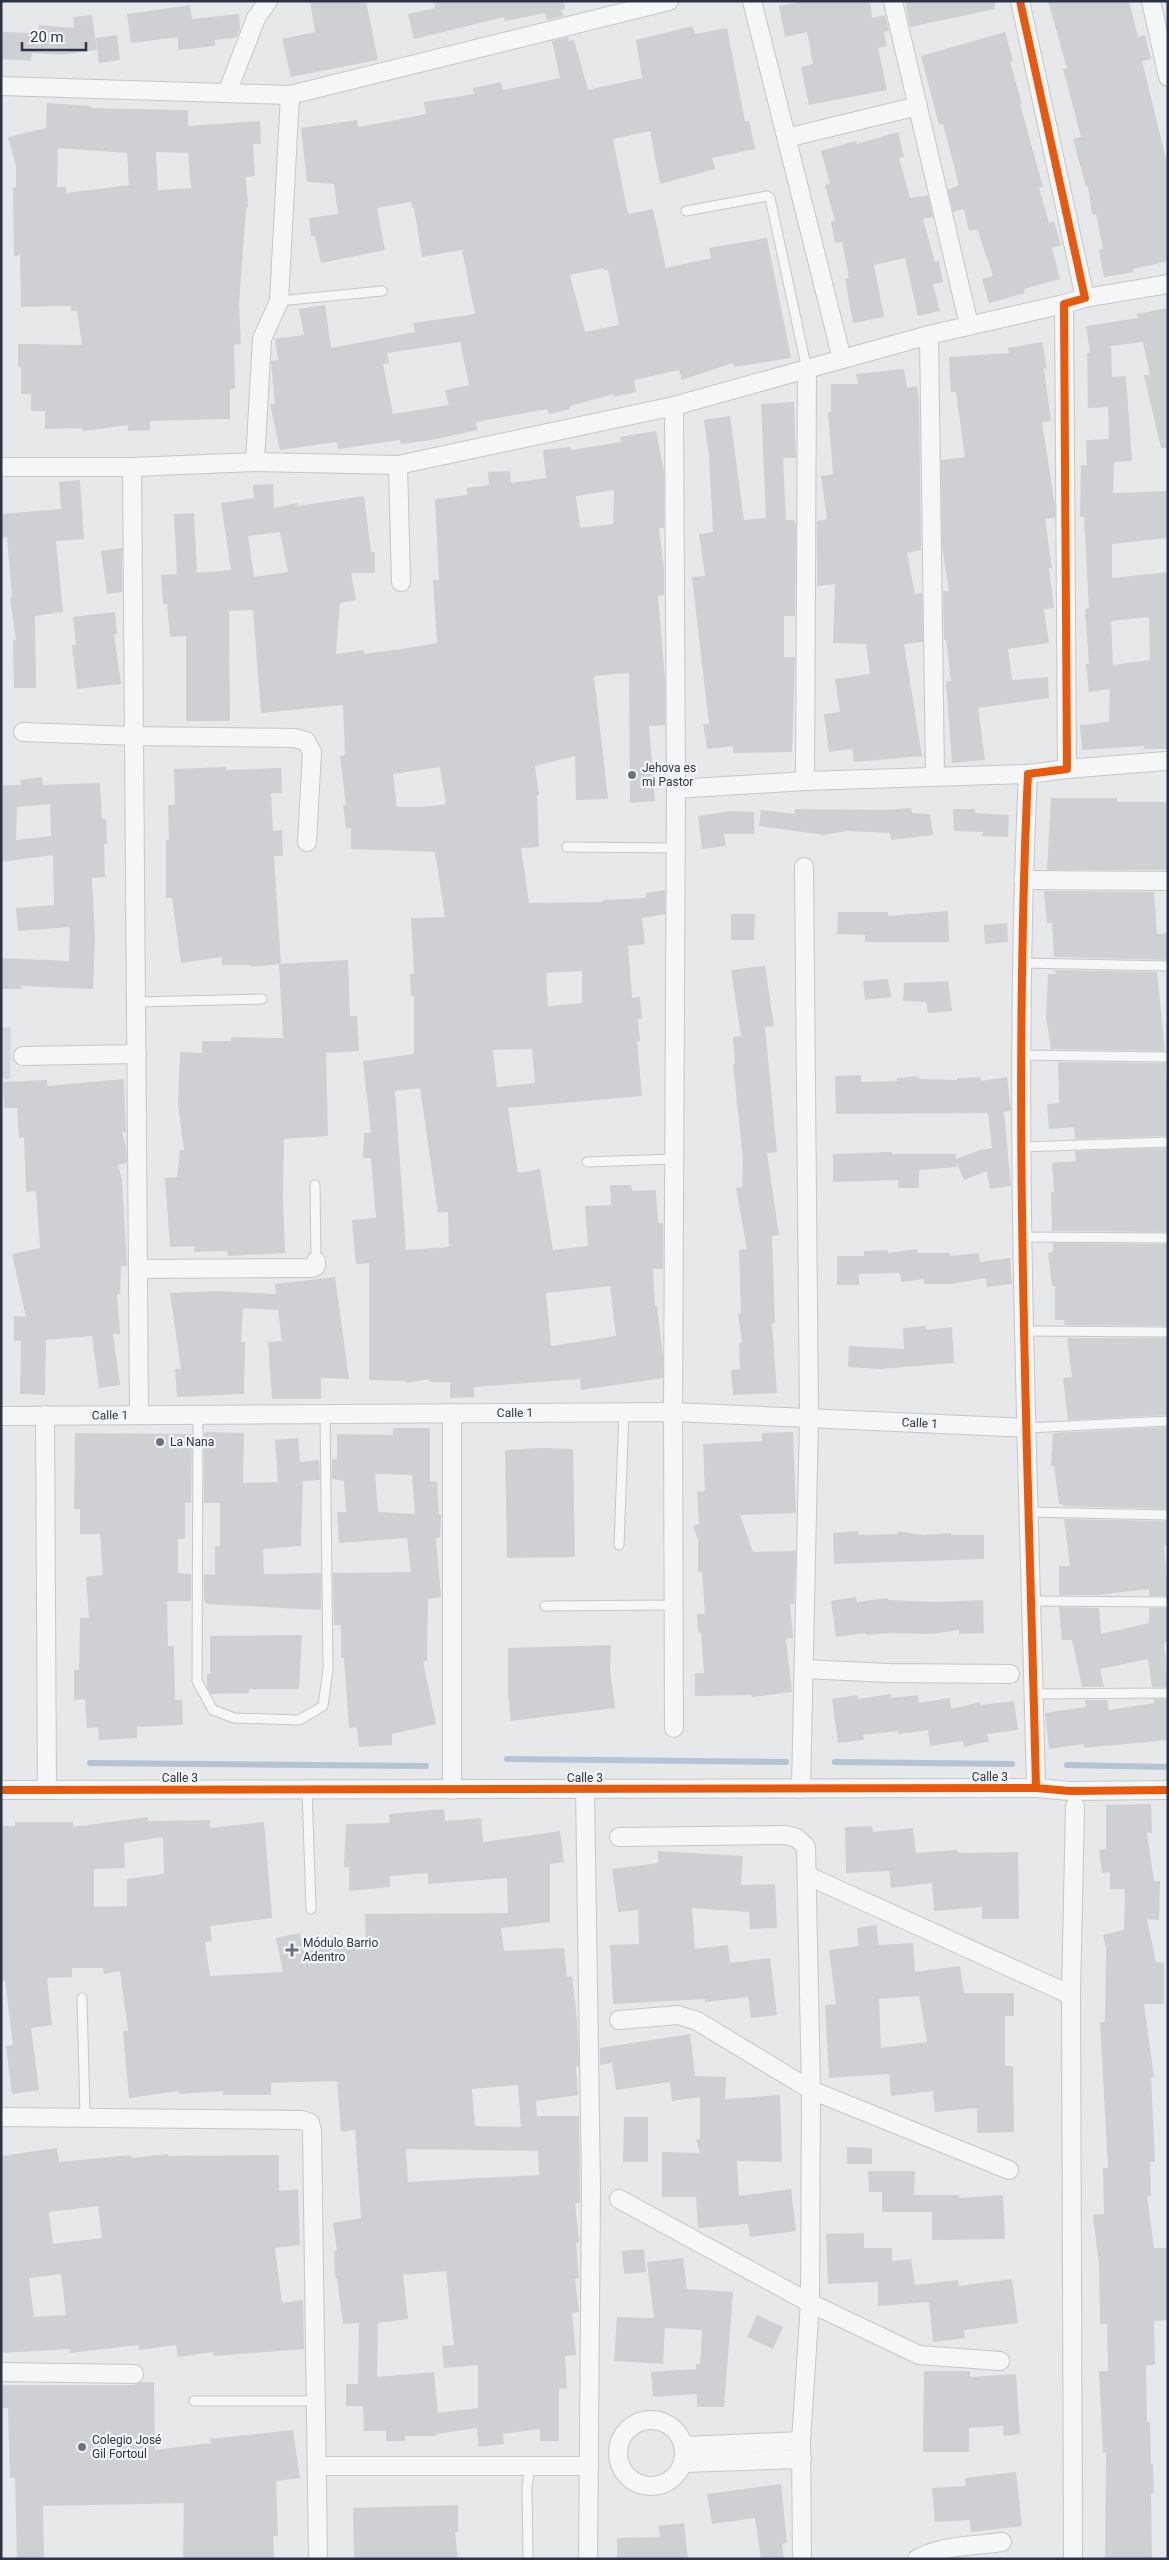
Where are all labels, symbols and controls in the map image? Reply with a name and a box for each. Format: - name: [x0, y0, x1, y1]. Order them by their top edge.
- scale bar: [22, 20, 86, 52]
- text: 20 m: [30, 28, 64, 46]
- place label: Jehova es mi Pastor: [642, 761, 696, 789]
- marker: Jehova es mi Pastor: [626, 769, 638, 781]
- street label: Calle 1: [497, 1406, 533, 1420]
- street label: Calle 1: [92, 1408, 128, 1422]
- street label: Calle 1: [901, 1415, 938, 1431]
- place label: La Nana: [170, 1435, 214, 1449]
- marker: La Nana: [154, 1436, 166, 1448]
- street label: Calle 3: [972, 1770, 1008, 1784]
- street label: Calle 3: [162, 1771, 198, 1785]
- street label: Calle 3: [567, 1771, 603, 1785]
- place label: Módulo Barrio Adentro: [303, 1936, 378, 1964]
- marker: Módulo Barrio Adentro: [285, 1943, 299, 1957]
- place label: Colegio José Gil Fortoul: [92, 2433, 161, 2461]
- marker: Colegio José Gil Fortoul: [76, 2441, 88, 2453]

